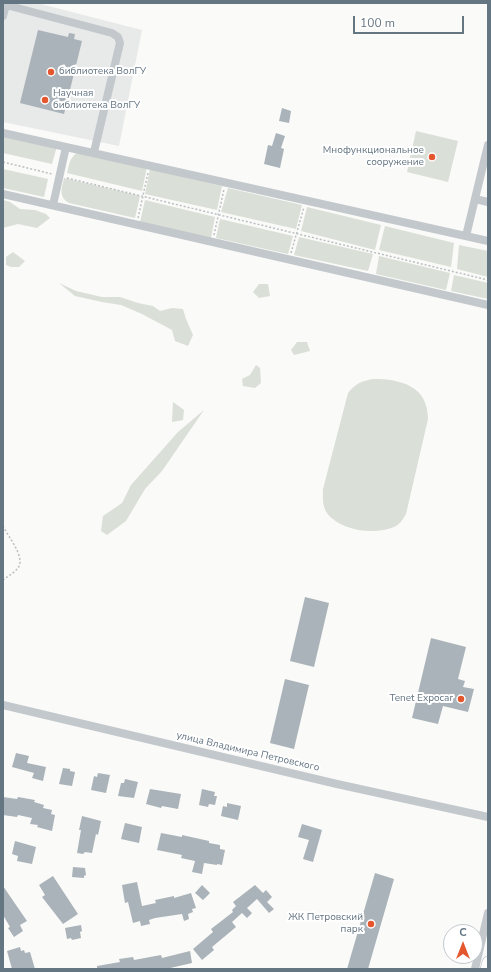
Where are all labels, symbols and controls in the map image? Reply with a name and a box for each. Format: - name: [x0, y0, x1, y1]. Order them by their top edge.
- scale bar: [355, 8, 466, 34]
- text: 100 m: [360, 15, 395, 31]
- place label: библиотека ВолГУ: [59, 66, 146, 78]
- marker: библиотека ВолГУ: [46, 67, 56, 77]
- place label: Научная библиотека ВолГУ: [53, 88, 140, 112]
- marker: Научная библиотека ВолГУ: [40, 95, 50, 105]
- place label: Мнофункциональное сооружение: [323, 145, 424, 168]
- marker: Мнофункциональное сооружение: [427, 152, 437, 162]
- place label: Tenet Expocar: [389, 693, 453, 705]
- marker: Tenet Expocar: [456, 694, 466, 704]
- street label: улица Владимира Петровского: [175, 730, 321, 774]
- place label: ЖК Петровский парк: [288, 912, 363, 936]
- marker: ЖК Петровский парк: [366, 919, 376, 929]
- north arrow: [443, 924, 483, 964]
- text: С: [459, 925, 467, 940]

